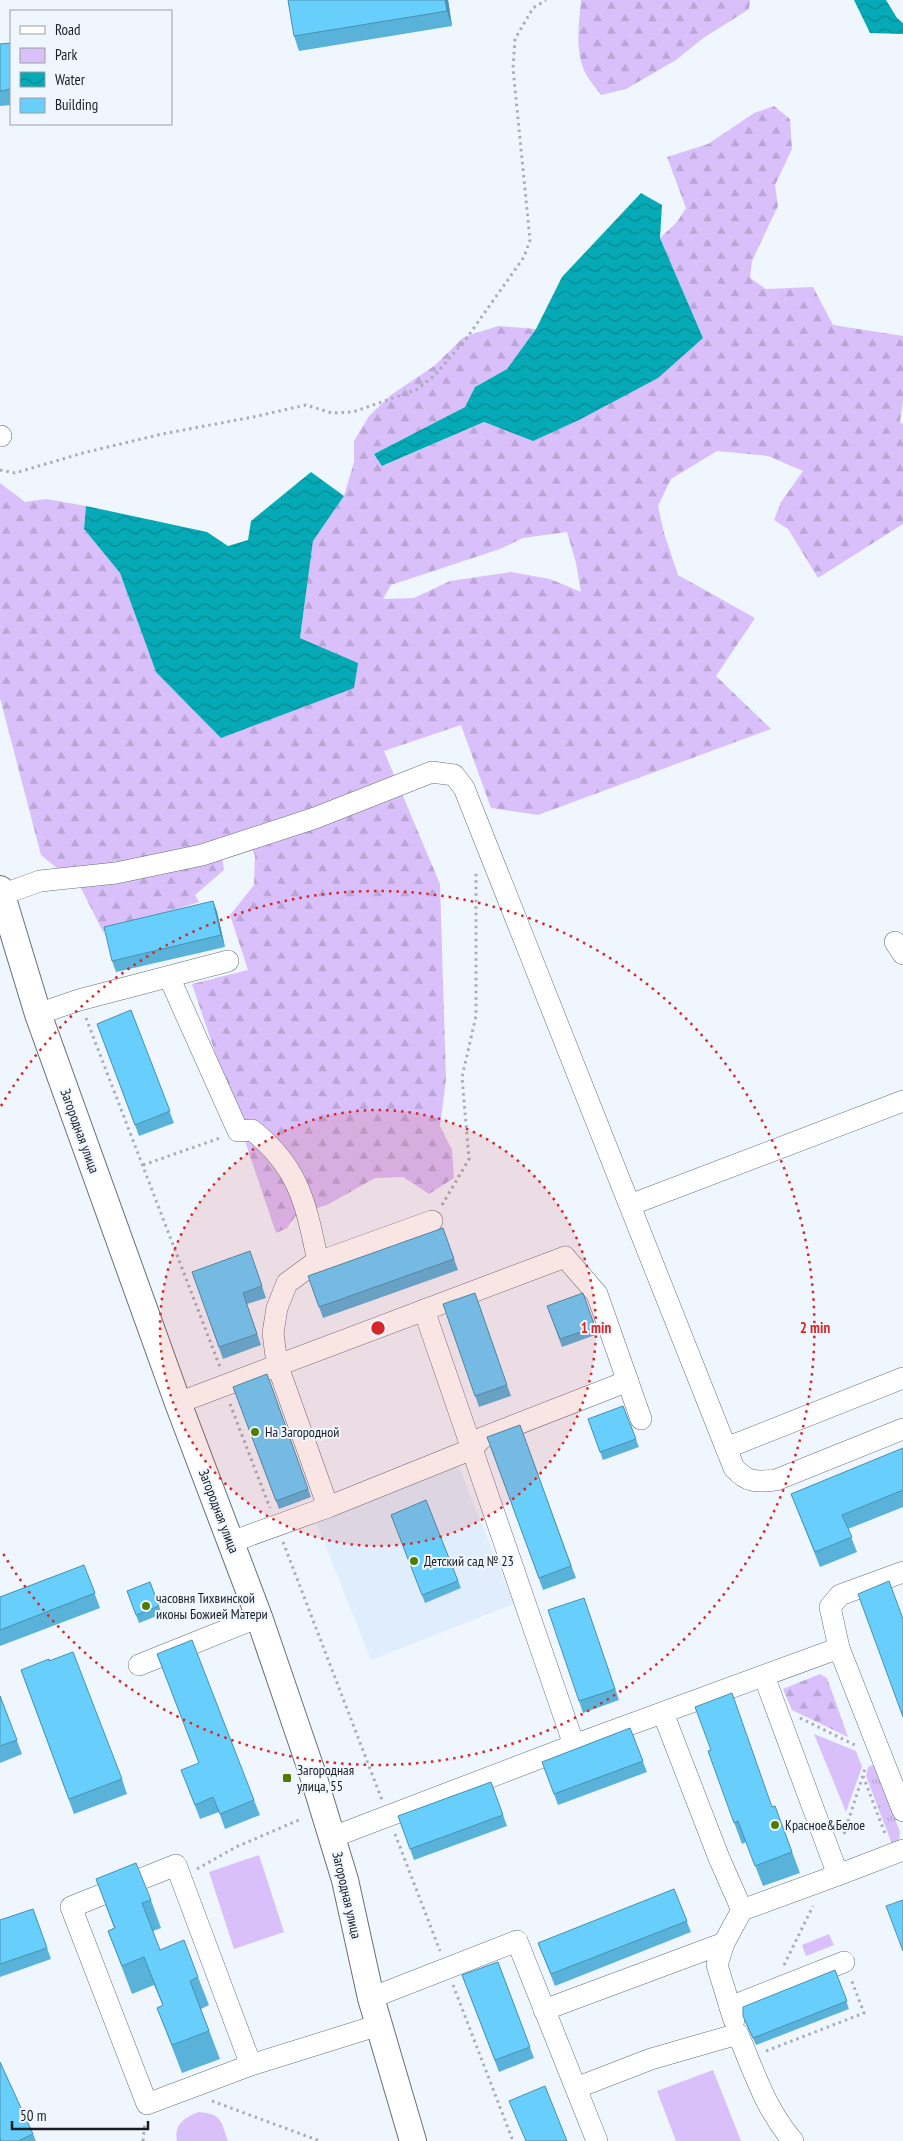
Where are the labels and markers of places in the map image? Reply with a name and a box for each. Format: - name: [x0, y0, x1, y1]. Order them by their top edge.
- centre of rings: [369, 1319, 387, 1337]
- place label: На Загородной: [265, 1423, 339, 1441]
- marker: На Загородной: [249, 1426, 261, 1438]
- place label: Детский сад № 23: [424, 1552, 514, 1570]
- marker: Детский сад № 23: [408, 1555, 420, 1567]
- place label: часовня Тихвинской иконы Божией Матери: [156, 1589, 268, 1623]
- marker: часовня Тихвинской иконы Божией Матери: [140, 1600, 152, 1612]
- place label: Загородная улица, 55: [297, 1761, 354, 1795]
- marker: Загородная улица, 55: [281, 1772, 293, 1784]
- place label: Красное&Белое: [785, 1816, 865, 1834]
- marker: Красное&Белое: [769, 1819, 781, 1831]

